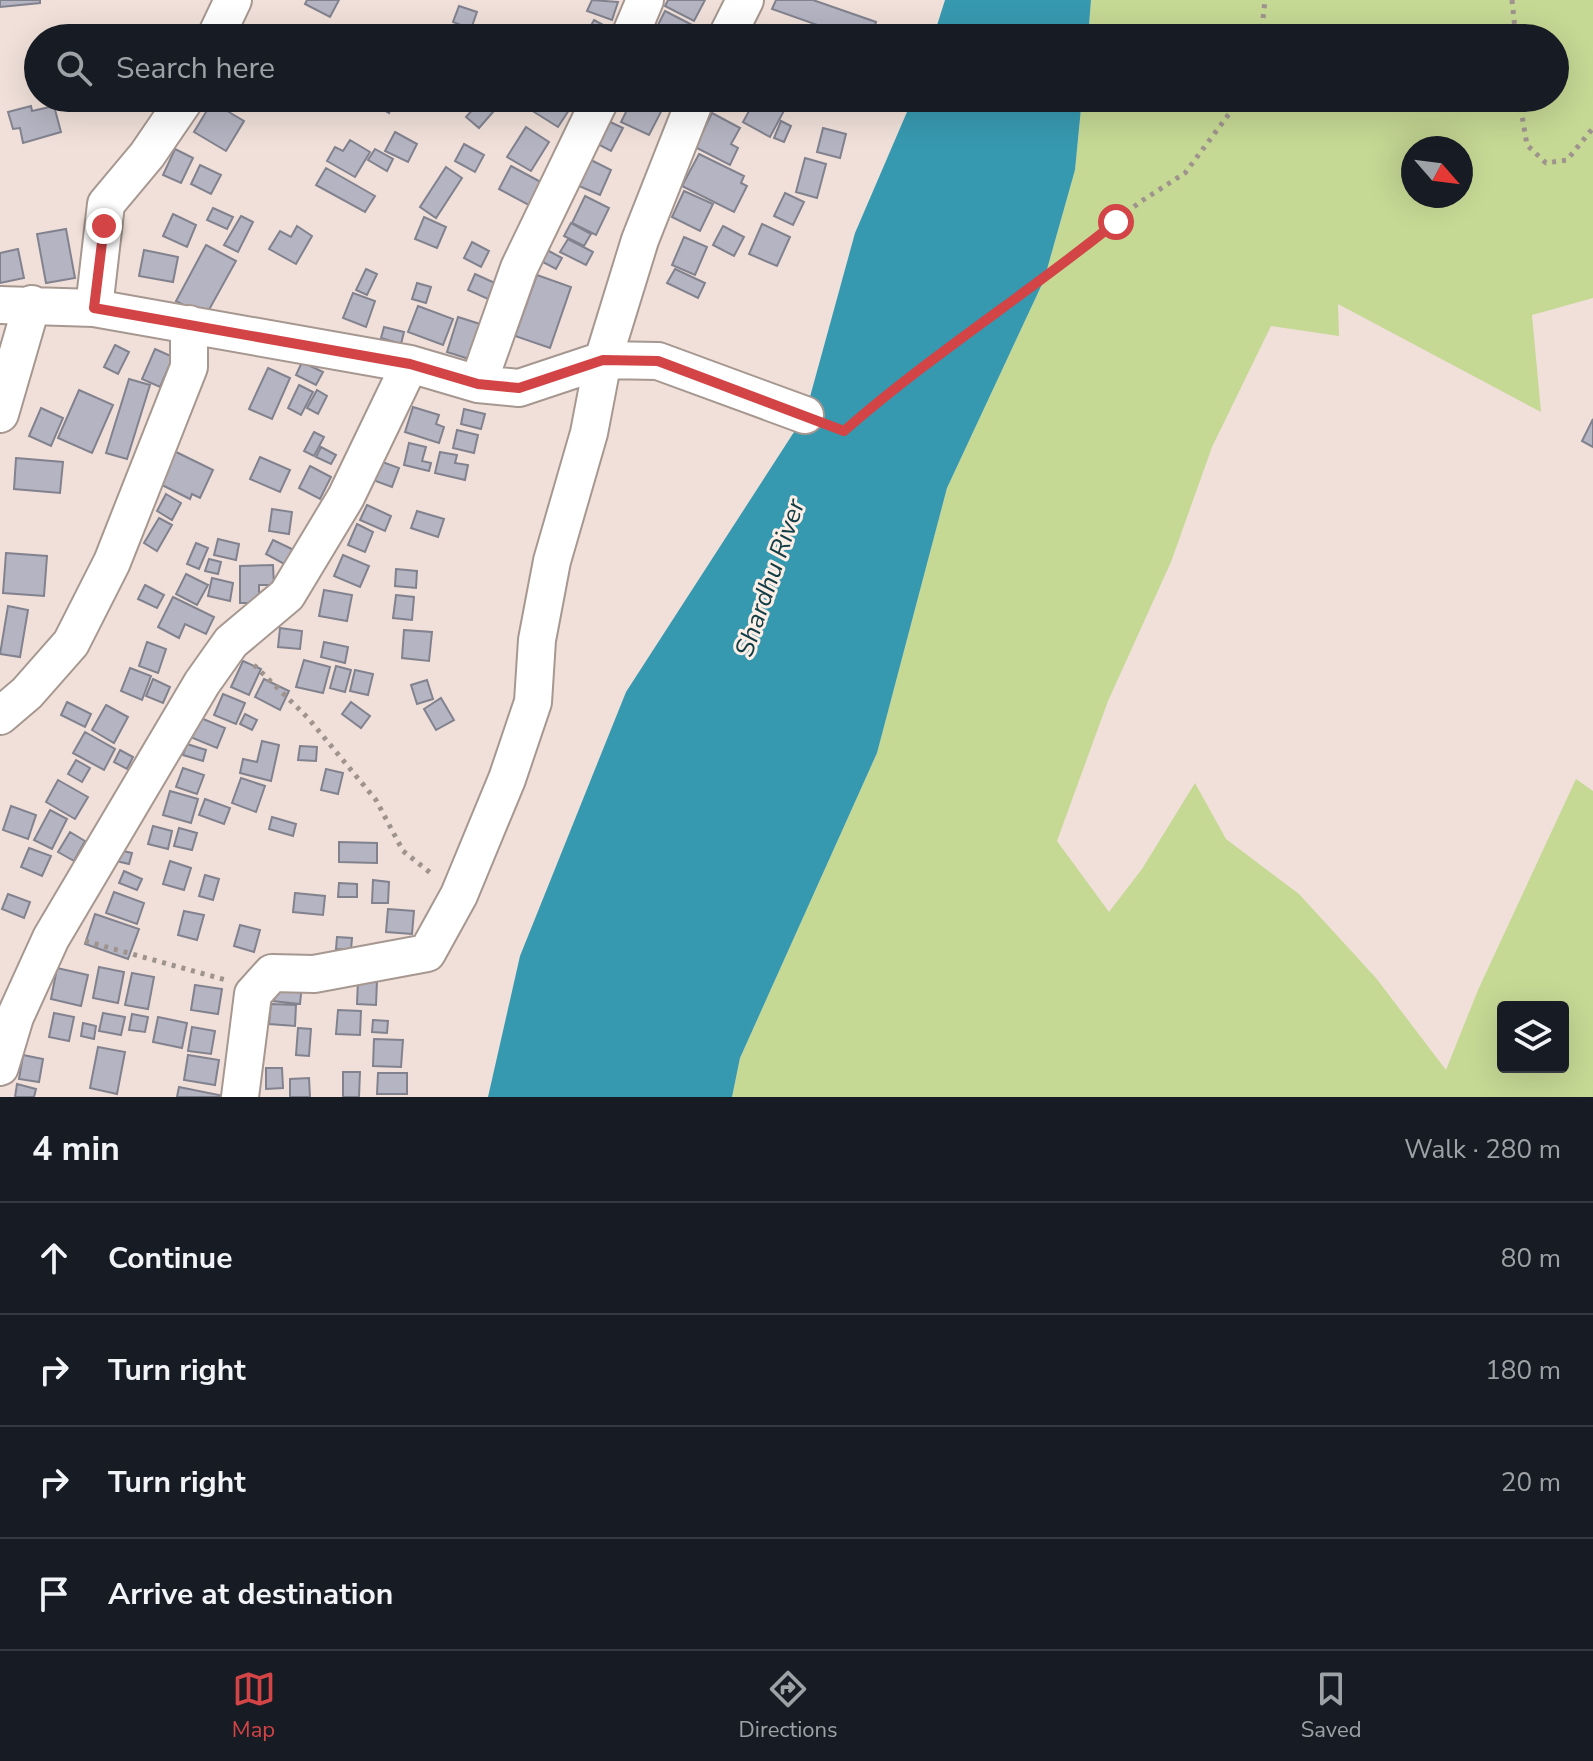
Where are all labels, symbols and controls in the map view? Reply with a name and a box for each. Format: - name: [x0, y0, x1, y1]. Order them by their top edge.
- search box: [24, 24, 1569, 112]
- icon: search: [52, 46, 96, 90]
- text: Search here: [116, 48, 275, 89]
- north arrow: [1401, 136, 1473, 208]
- route start: [1098, 204, 1134, 240]
- route end: [86, 208, 122, 244]
- water label: Shardhu River: [727, 494, 814, 662]
- map controls: [1497, 1001, 1569, 1073]
- button: layers: [1497, 1001, 1569, 1073]
- text: 4 min: [32, 1126, 120, 1172]
- text: Walk · 280 m: [1404, 1132, 1561, 1167]
- icon: ahead: [32, 1236, 76, 1280]
- text: Continue: [108, 1238, 233, 1279]
- text: 80 m: [1501, 1241, 1561, 1276]
- icon: right: [32, 1348, 76, 1392]
- text: Turn right: [108, 1350, 246, 1391]
- text: 180 m: [1485, 1353, 1561, 1388]
- icon: right: [32, 1460, 76, 1504]
- text: Turn right: [108, 1462, 246, 1503]
- text: 20 m: [1501, 1465, 1561, 1500]
- icon: arrive: [32, 1572, 76, 1616]
- text: Arrive at destination: [108, 1574, 393, 1615]
- tab: Map: [232, 1667, 276, 1745]
- tab: Directions: [739, 1667, 838, 1745]
- tab: Saved: [1301, 1667, 1361, 1745]

